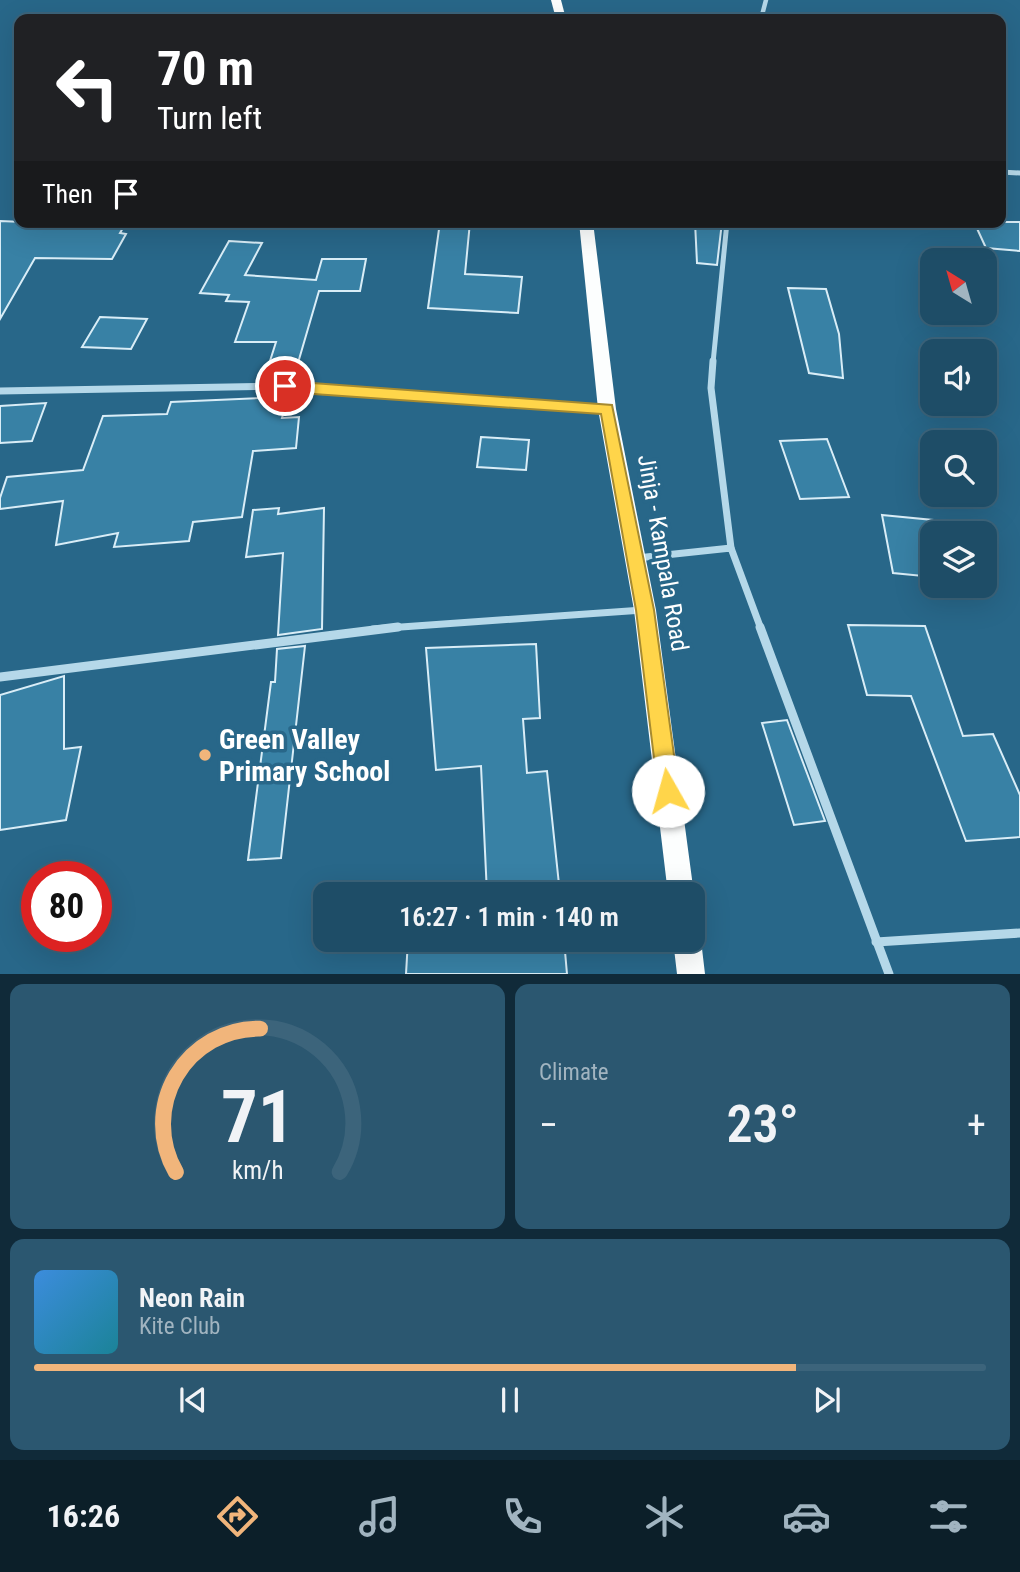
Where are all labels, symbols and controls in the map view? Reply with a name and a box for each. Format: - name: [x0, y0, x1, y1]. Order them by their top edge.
- text: 70 m: [157, 40, 254, 97]
- icon: left: [42, 42, 133, 133]
- text: Turn left: [157, 99, 262, 137]
- icon: arrive: [107, 175, 145, 213]
- text: Then: [42, 179, 93, 209]
- north arrow: [920, 248, 998, 326]
- map controls: [920, 248, 997, 598]
- button: sound: [920, 339, 997, 416]
- pin: [255, 356, 315, 416]
- icon: arrive: [266, 367, 304, 405]
- button: search: [920, 430, 997, 507]
- street label: Jinja - Kampala Road: [632, 452, 694, 654]
- button: layers: [920, 521, 997, 598]
- place label: Green Valley Primary School: [219, 723, 390, 788]
- marker: Green Valley Primary School: [197, 747, 213, 763]
- position arrow: [631, 754, 705, 828]
- speed limit sign: 80: [21, 861, 112, 952]
- text: 16:27 · 1 min · 140 m: [399, 902, 619, 932]
- text: Climate: [539, 1059, 609, 1086]
- text: 71: [221, 1075, 294, 1161]
- text: 23°: [726, 1094, 799, 1155]
- text: −: [539, 1103, 558, 1147]
- text: +: [967, 1103, 986, 1147]
- text: km/h: [232, 1156, 283, 1185]
- text: Neon Rain: [139, 1283, 245, 1313]
- text: Kite Club: [139, 1313, 220, 1340]
- icon: previous: [174, 1381, 212, 1419]
- icon: pause: [491, 1381, 529, 1419]
- icon: next: [808, 1381, 846, 1419]
- icon: directions: [213, 1492, 262, 1541]
- icon: music: [355, 1492, 404, 1541]
- icon: phone: [498, 1492, 547, 1541]
- icon: climate: [640, 1492, 689, 1541]
- icon: car: [782, 1492, 831, 1541]
- icon: filters: [924, 1492, 973, 1541]
- text: 16:26: [47, 1497, 120, 1535]

